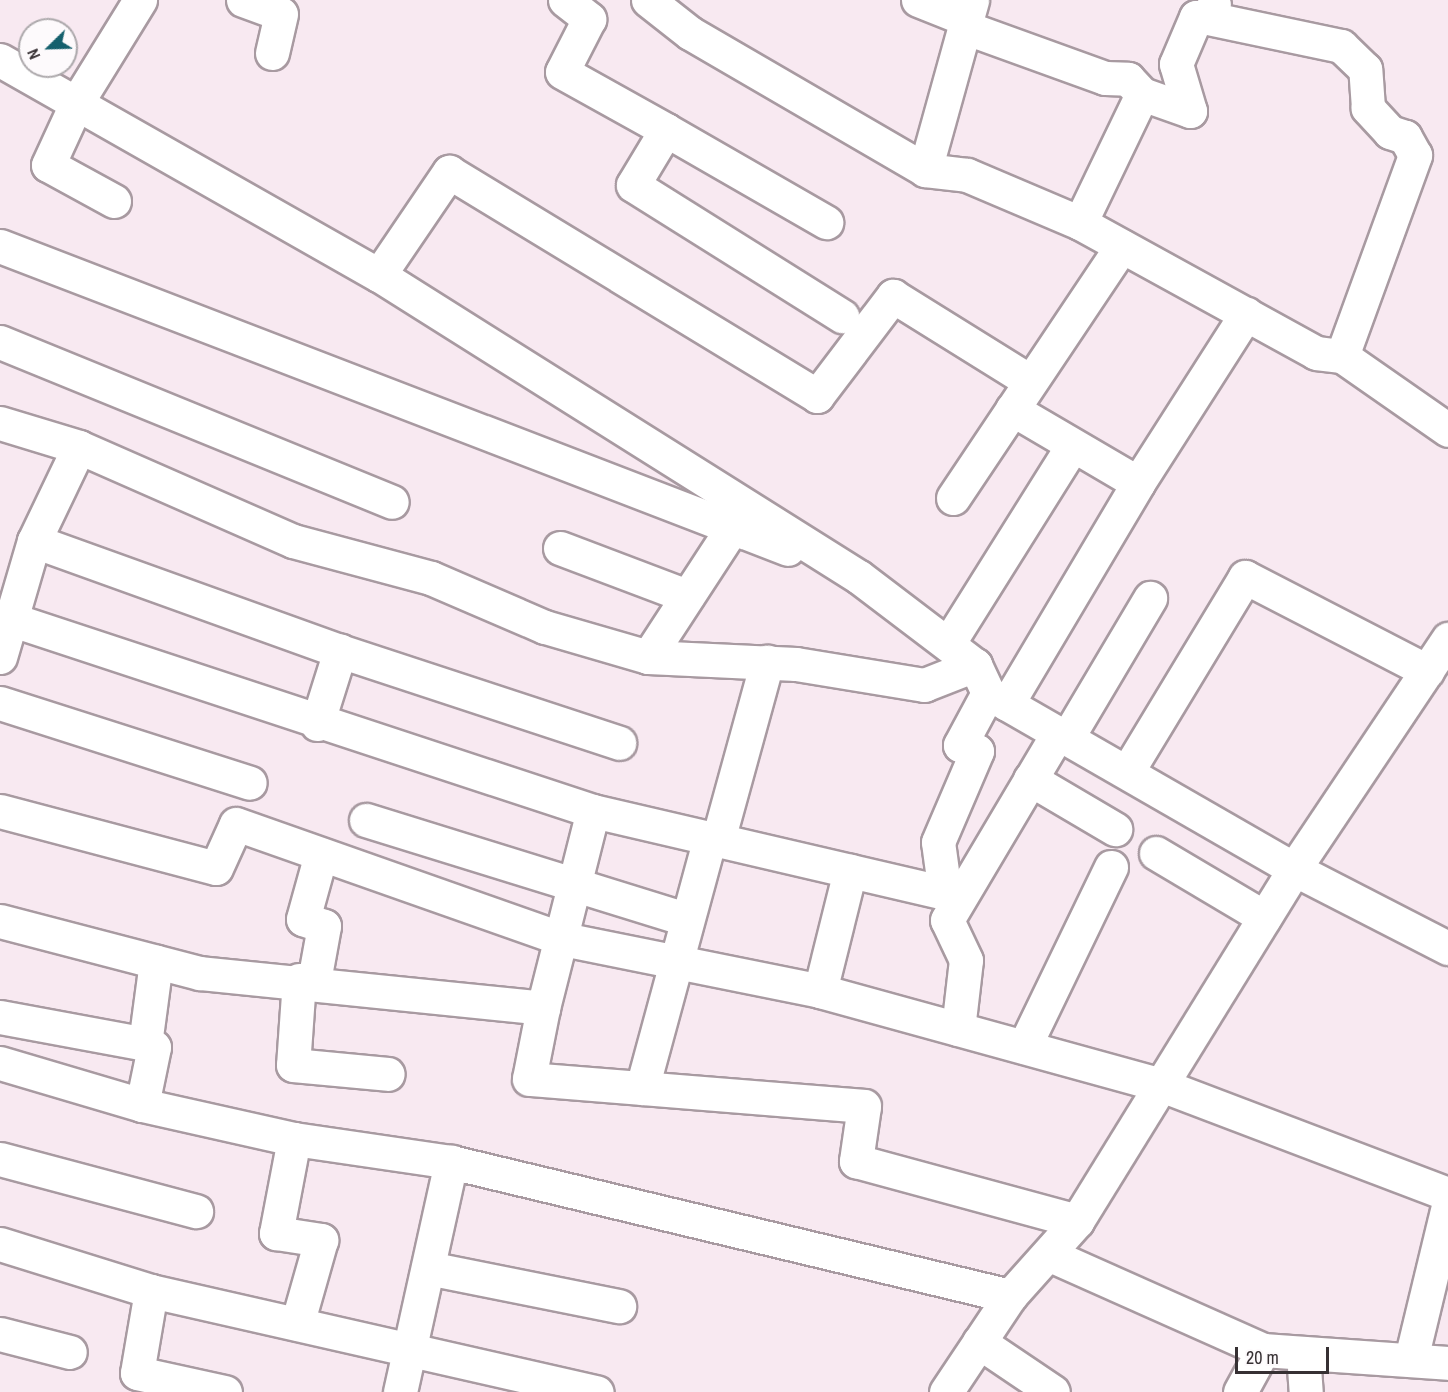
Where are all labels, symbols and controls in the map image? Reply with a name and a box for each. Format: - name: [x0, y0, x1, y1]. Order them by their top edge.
- north arrow: [18, 18, 78, 78]
- text: N: [21, 46, 45, 63]
- scale bar: [1238, 1335, 1332, 1373]
- text: 20 m: [1246, 1345, 1279, 1370]

